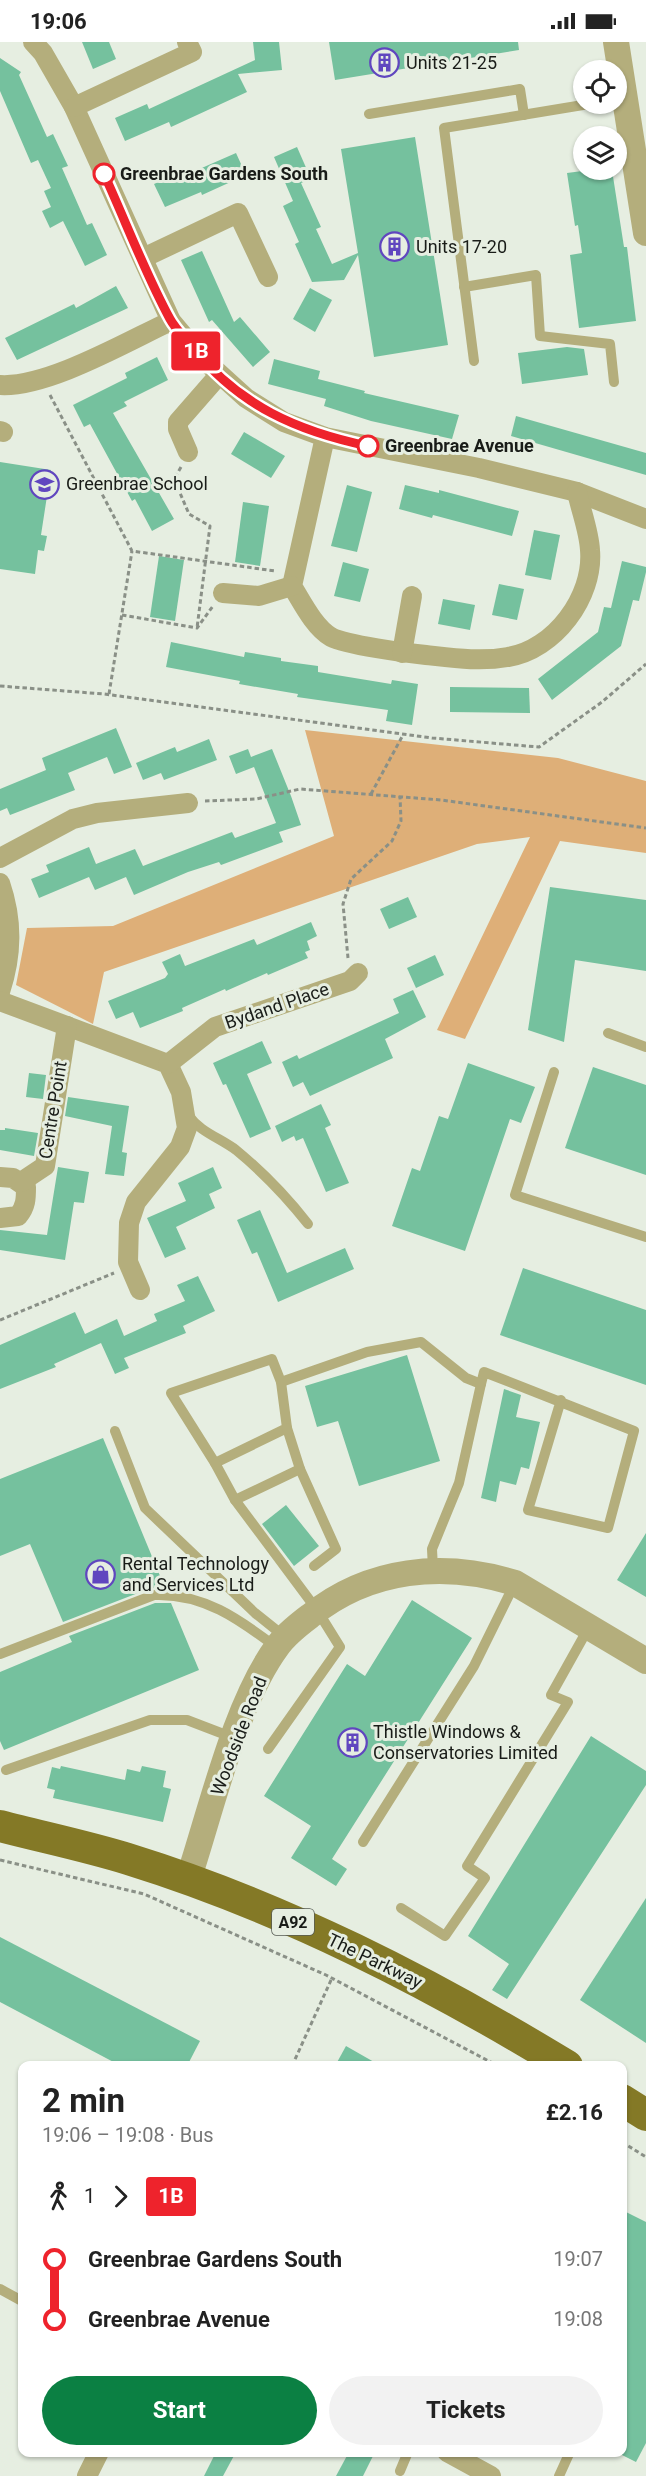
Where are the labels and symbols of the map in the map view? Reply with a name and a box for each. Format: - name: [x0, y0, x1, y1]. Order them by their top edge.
- building icon: Units 21-25: [369, 47, 401, 79]
- place label: Units 21-25: [406, 52, 497, 73]
- marker: Greenbrae Gardens South: [93, 163, 115, 185]
- place label: Greenbrae Gardens South: [120, 163, 328, 184]
- building icon: Units 17-20: [379, 231, 411, 263]
- place label: Units 17-20: [416, 236, 507, 257]
- line badge: 1B: [169, 332, 223, 370]
- marker: Greenbrae Avenue: [357, 435, 379, 457]
- place label: Greenbrae Avenue: [385, 435, 534, 456]
- school or university icon: Greenbrae School: [29, 468, 61, 500]
- place label: Greenbrae School: [66, 473, 208, 494]
- street label: Bydand Place: [222, 978, 332, 1033]
- street label: Centre Point: [34, 1059, 71, 1160]
- place label: Rental Technology and Services Ltd: [122, 1553, 269, 1595]
- shop icon: Rental Technology and Services Ltd: [85, 1558, 117, 1590]
- street label: Woodside Road: [206, 1673, 271, 1798]
- place label: Thistle Windows & Conservatories Limited: [373, 1721, 558, 1763]
- building icon: Thistle Windows & Conservatories Limited: [336, 1726, 368, 1758]
- road number: A92: [272, 1909, 314, 1935]
- street label: The Parkway: [324, 1929, 426, 1993]

